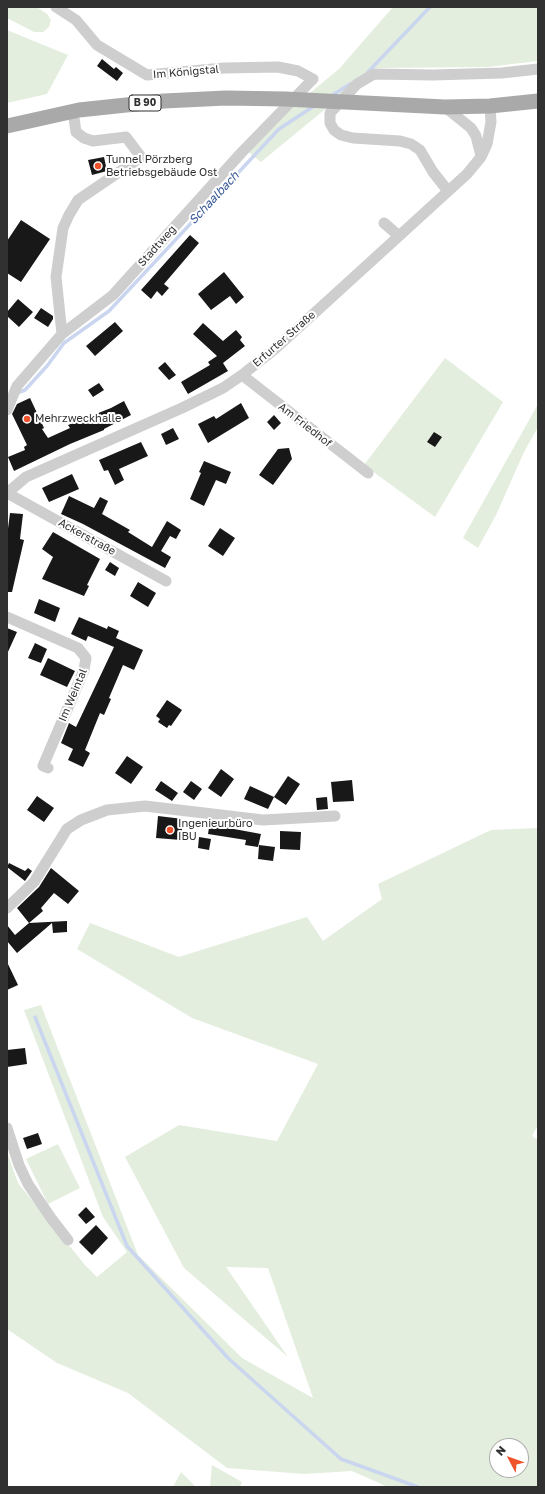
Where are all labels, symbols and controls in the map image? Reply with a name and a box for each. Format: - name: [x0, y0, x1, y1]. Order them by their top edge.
- street label: Im Königstal: [152, 63, 220, 81]
- road number: B 90: [129, 95, 161, 111]
- place label: Tunnel Pörzberg Betriebsgebäude Ost: [106, 153, 217, 179]
- marker: Tunnel Pörzberg Betriebsgebäude Ost: [93, 161, 103, 171]
- water label: Schaalbach: [186, 169, 242, 227]
- street label: Stadtweg: [135, 223, 179, 269]
- street label: Erfurter Straße: [250, 308, 318, 370]
- street label: Am Friedhof: [276, 400, 334, 450]
- place label: Mehrzweckhalle: [35, 412, 121, 426]
- marker: Mehrzweckhalle: [22, 414, 32, 424]
- street label: Ackerstraße: [56, 516, 118, 558]
- street label: Im Weintal: [56, 667, 90, 723]
- place label: Ingenieurbüro IBU: [178, 817, 253, 843]
- marker: Ingenieurbüro IBU: [165, 825, 175, 835]
- north arrow: [489, 1438, 529, 1478]
- text: N: [493, 1443, 508, 1458]

